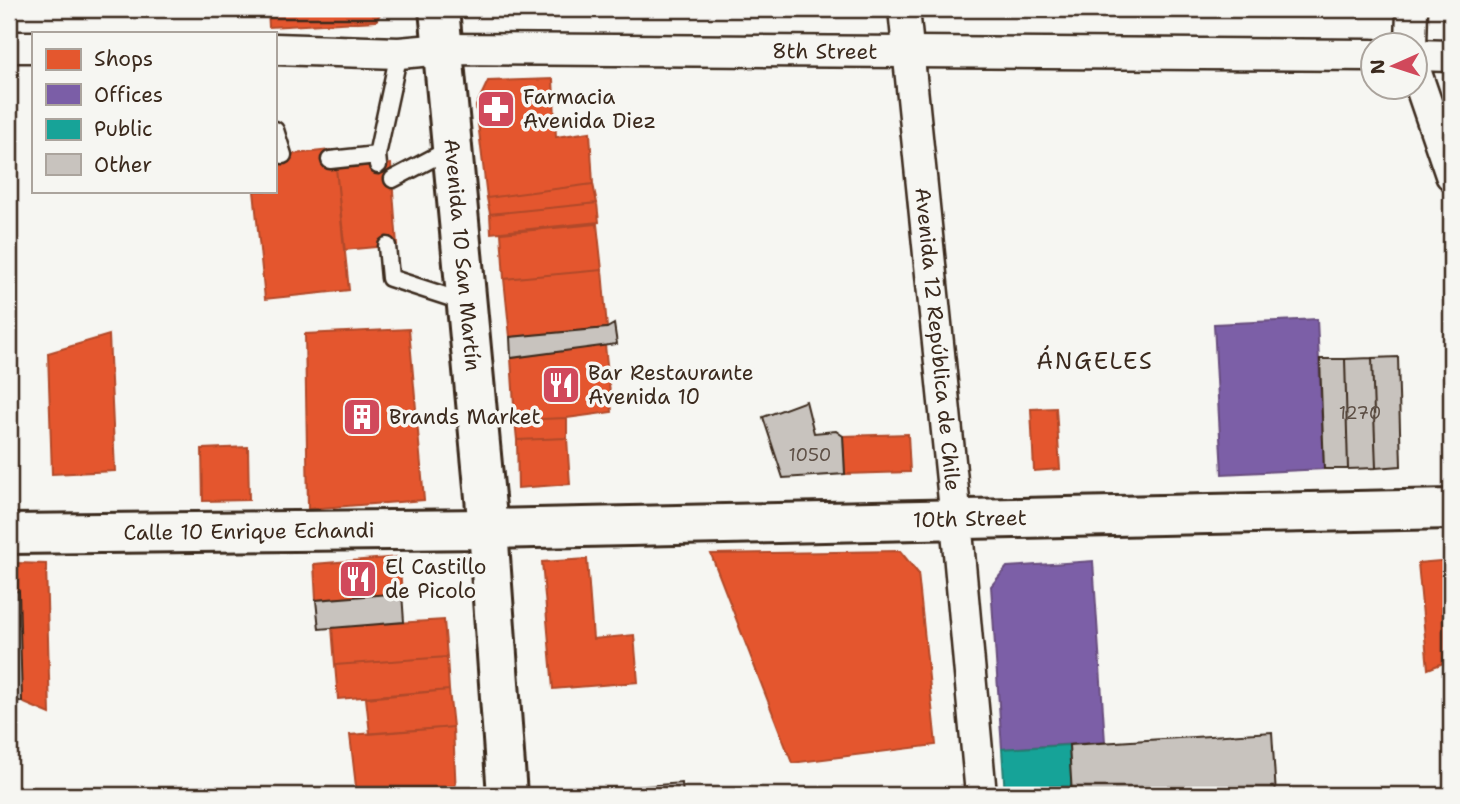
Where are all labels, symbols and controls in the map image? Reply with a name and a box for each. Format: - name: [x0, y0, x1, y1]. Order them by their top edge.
- legend: [32, 32, 276, 192]
- north arrow: [1358, 32, 1428, 102]
- street label: 8th Street: [772, 37, 877, 66]
- text: Shops: [94, 45, 153, 73]
- text: N: [1365, 59, 1390, 75]
- text: Offices: [94, 81, 163, 109]
- place label: Farmacia Avenida Diez: [523, 83, 656, 135]
- pharmacy icon: Farmacia Avenida Diez: [475, 88, 517, 130]
- text: Public: [94, 115, 153, 143]
- street label: Avenida 10 San Martín: [437, 137, 487, 373]
- text: Other: [94, 151, 152, 179]
- street label: Avenida 12 República de Chile: [908, 186, 967, 492]
- district label: ÁNGELES: [1036, 345, 1154, 376]
- place label: Bar Restaurante Avenida 10: [588, 359, 754, 411]
- restaurant icon: Bar Restaurante Avenida 10: [540, 364, 582, 406]
- building icon: Brands Market: [341, 396, 383, 438]
- house number: 1270: [1339, 401, 1381, 425]
- place label: Brands Market: [389, 403, 541, 431]
- house number: 1050: [789, 443, 831, 467]
- street label: 10th Street: [913, 504, 1027, 534]
- street label: Calle 10 Enrique Echandi: [123, 516, 375, 547]
- place label: El Castillo de Picolo: [385, 553, 486, 605]
- restaurant icon: El Castillo de Picolo: [337, 558, 379, 600]

